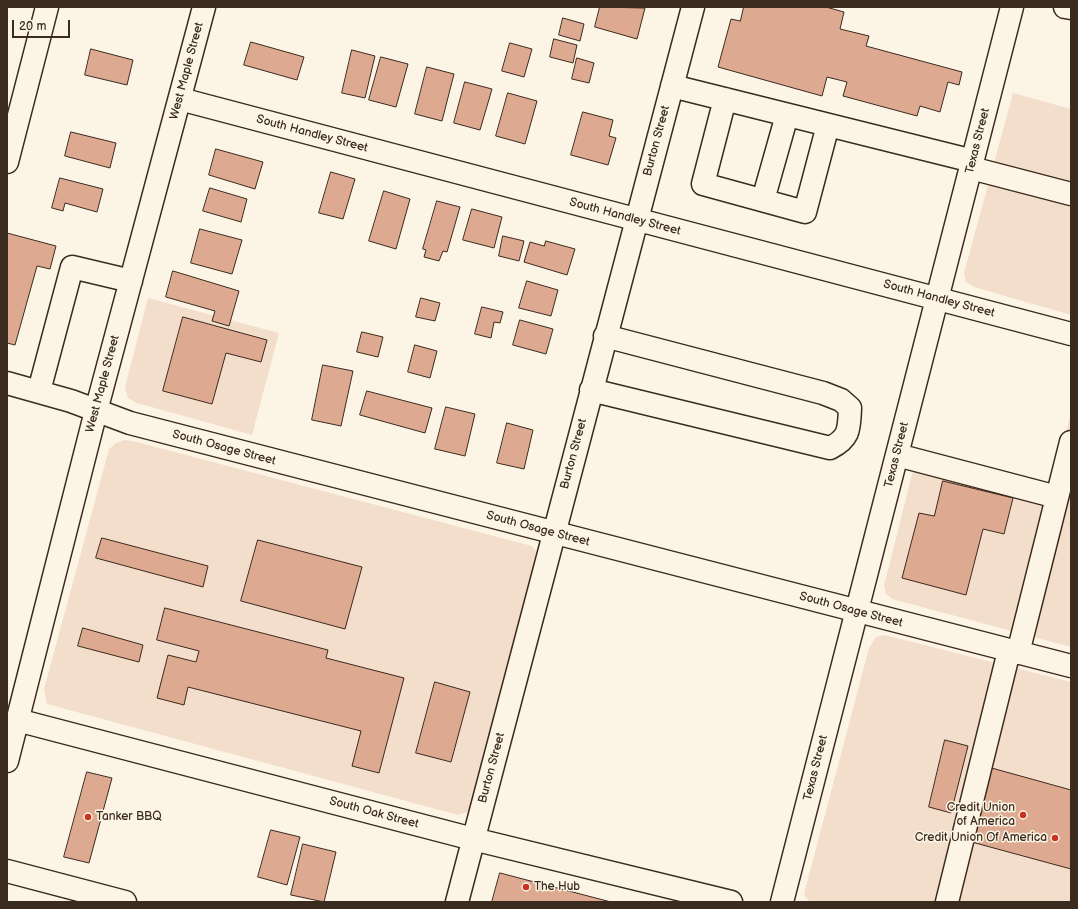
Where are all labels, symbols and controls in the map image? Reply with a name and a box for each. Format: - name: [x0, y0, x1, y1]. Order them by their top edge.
- scale bar: [14, 12, 72, 38]
- text: 20 m: [19, 19, 46, 34]
- street label: West Maple Street: [167, 21, 207, 121]
- street label: Burton Street: [641, 104, 673, 178]
- street label: Texas Street: [963, 107, 993, 175]
- street label: South Handley Street: [255, 112, 369, 156]
- street label: South Handley Street: [568, 195, 682, 239]
- street label: South Handley Street: [882, 277, 996, 321]
- street label: West Maple Street: [83, 334, 123, 434]
- street label: Burton Street: [558, 417, 590, 491]
- street label: Texas Street: [882, 421, 912, 489]
- street label: South Osage Street: [171, 427, 277, 469]
- street label: South Osage Street: [485, 508, 591, 550]
- street label: South Osage Street: [798, 589, 904, 631]
- street label: Burton Street: [476, 731, 508, 805]
- street label: Texas Street: [801, 734, 831, 802]
- street label: South Oak Street: [328, 794, 420, 832]
- place label: Credit Union of America: [947, 801, 1015, 829]
- place label: Tanker BBQ: [96, 810, 162, 824]
- marker: Credit Union of America: [1018, 810, 1028, 820]
- marker: Tanker BBQ: [83, 812, 93, 822]
- place label: Credit Union Of America: [915, 831, 1047, 845]
- marker: Credit Union Of America: [1050, 833, 1060, 843]
- place label: The Hub: [534, 880, 580, 894]
- marker: The Hub: [521, 882, 531, 892]

